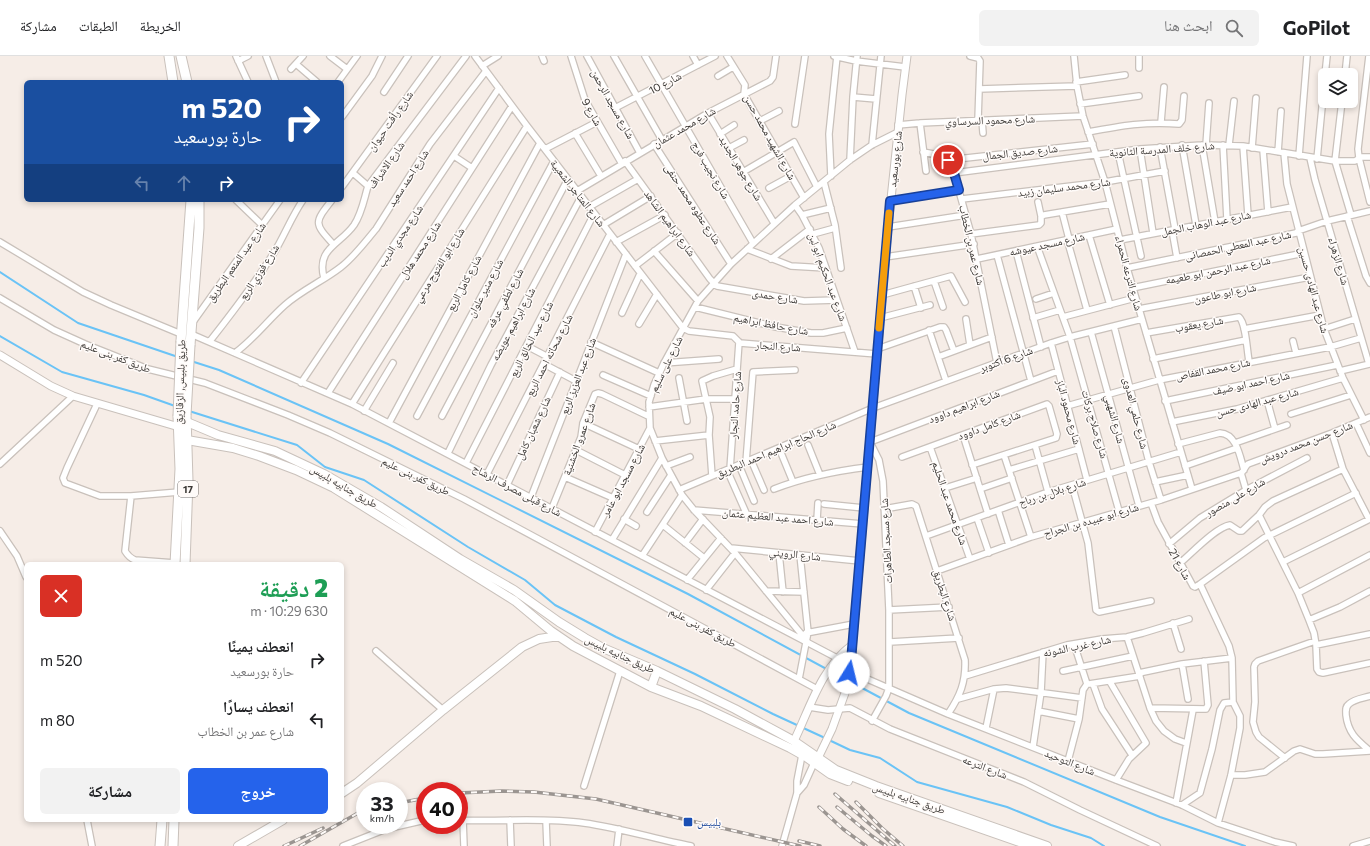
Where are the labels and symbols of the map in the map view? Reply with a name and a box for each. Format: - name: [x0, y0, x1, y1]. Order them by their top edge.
- street label: شارع مسجد الرحمن: [588, 67, 638, 141]
- street label: شارع 10: [646, 69, 684, 97]
- street label: شارع رأفت حيوان: [364, 88, 416, 154]
- street label: شارع الشهيد محمد حسن: [741, 92, 799, 182]
- street label: شارع 9: [579, 96, 605, 128]
- street label: شارع محمد عثمان: [650, 103, 718, 151]
- street label: شارع محمود السرساوي: [945, 111, 1035, 130]
- street label: شارع بورسعيد: [885, 130, 905, 188]
- street label: شارع جوهر الجديد: [716, 133, 766, 203]
- street label: شارع الاشراف: [365, 138, 407, 192]
- street label: شارع خلف المدرسة الثانوية: [1109, 138, 1215, 160]
- street label: شارع نجيب فرج: [689, 139, 733, 201]
- street label: شارع صديق الجمال: [981, 141, 1059, 163]
- pin: [931, 143, 965, 177]
- street label: شارع احمد سعيد: [384, 147, 432, 209]
- street label: شارع المتاجر الشعبية: [547, 156, 609, 230]
- street label: شارع عطوه محمد حنفى: [662, 161, 724, 247]
- street label: شارع محمد سليمان زبيد: [1017, 174, 1111, 200]
- street label: شارع ابراهيم الشاهد: [640, 187, 699, 260]
- street label: شارع مجدي الديب: [374, 202, 428, 271]
- street label: شارع عمر بن الخطاب: [956, 204, 988, 286]
- street label: شارع عبد الوهاب الجمل: [1160, 207, 1252, 239]
- street label: شارع محمد هلال: [396, 218, 444, 282]
- street label: شارع عبد المنعم البطريق: [203, 219, 270, 305]
- street label: شارع ابو الفتوح مرعي: [410, 225, 469, 306]
- street label: شارع عبد المعطي الحمصانى: [1183, 227, 1293, 265]
- street label: شارع مسجد عيوشه: [1008, 229, 1086, 259]
- street label: شارع عبد الحكيم ابو لبن: [805, 231, 851, 324]
- street label: شارع الترعه الحمراء: [1112, 234, 1146, 312]
- street label: شارع الزهراء: [1325, 235, 1353, 287]
- street label: شارع فوزي الربع: [236, 242, 284, 303]
- street label: شارع عبد الهادى حسين: [1296, 245, 1332, 335]
- street label: شارع كامل الربع: [443, 252, 485, 314]
- street label: شارع عبد الرحمن ابو طعيمه: [1164, 253, 1272, 287]
- street label: شارع منير علوان: [464, 256, 506, 320]
- street label: شارع لطفي عرفه: [483, 266, 528, 331]
- street label: شارع ابو طاعون: [1193, 280, 1257, 306]
- street label: شارع ابراهيم عويضه: [488, 285, 539, 364]
- street label: شارع حمدى: [751, 285, 799, 307]
- street label: شارع عبد الخالق الربع: [506, 299, 556, 379]
- street label: شارع حافظ ابراهيم: [732, 310, 810, 339]
- street label: شارع شحاته احمد الربع: [522, 312, 576, 398]
- street label: شارع يعقوب: [1174, 313, 1224, 335]
- street label: شارع على سليم: [646, 334, 686, 395]
- street label: طريق كفر بنى عليم: [79, 336, 153, 377]
- street label: شارع عبد العزيز الربع: [557, 336, 599, 416]
- street label: شارع النجار: [754, 337, 801, 355]
- street label: طريق بلبيس, الزقازيق: [172, 339, 188, 425]
- street label: شارع 6 أكتوبر: [977, 343, 1035, 375]
- street label: شارع محمد القفاص: [1175, 355, 1251, 383]
- street label: شارع احمد ابو ضيف: [1211, 368, 1291, 398]
- street label: شارع حامد النجار: [726, 371, 744, 440]
- street label: شارع حلمي العدوى: [1119, 376, 1152, 451]
- street label: شارع محمود الباز: [1053, 377, 1084, 446]
- street label: شارع عبد الهادى حسن: [1214, 384, 1300, 420]
- street label: شارع ابراهيم داوود: [926, 386, 1002, 427]
- street label: شارع صلاح بركات: [1079, 388, 1111, 460]
- street label: شارع الشهبي: [1100, 393, 1128, 446]
- street label: شارع شعبان كامل: [512, 394, 554, 462]
- street label: شارع عمرو الخشنية: [559, 401, 599, 477]
- street label: شارع كامل داوود: [956, 407, 1022, 443]
- street label: شارع الحاج ابراهيم احمد البطريق: [714, 417, 839, 482]
- street label: شارع حسن محمد درويش: [1257, 418, 1355, 466]
- street label: شارع مسجد ابو عامر: [597, 441, 648, 520]
- street label: طريق كفر بنى عليم: [379, 454, 452, 499]
- street label: شارع محمد عبد الحليم: [928, 459, 971, 547]
- street label: طريق جنابيه بلبيس: [308, 461, 380, 511]
- street label: شارع قبلى مصرف الرشاح: [470, 461, 564, 519]
- street label: شارع على منصور: [1202, 474, 1268, 520]
- street label: شارع بلال بن رباح: [1017, 475, 1087, 509]
- road number: 17: [178, 481, 198, 497]
- street label: شارع مسجد الطاهرات: [877, 498, 895, 584]
- street label: شارع ابو عبيده بن الجراح: [1042, 500, 1140, 540]
- street label: شارع احمد عبد العظيم عثمان: [721, 505, 834, 530]
- street label: شارع الرويني: [768, 544, 822, 565]
- street label: شارع 21: [1166, 546, 1194, 582]
- street label: شارع البطريق: [930, 567, 960, 623]
- street label: طريق كفر بنى عليم: [667, 603, 739, 651]
- street label: طريق جنابيه بلبيس: [583, 632, 657, 676]
- street label: شارع غرب الشونه: [1042, 632, 1112, 660]
- position arrow: [828, 652, 870, 694]
- street label: شارع التوحيد: [1043, 746, 1097, 778]
- street label: شارع الترعه: [961, 752, 1009, 782]
- street label: طريق جنابيه بلبيس: [871, 779, 947, 817]
- speed limit sign: 40: [416, 782, 468, 834]
- place label: بلبيس: [697, 815, 721, 829]
- marker: بلبيس: [682, 816, 694, 828]

